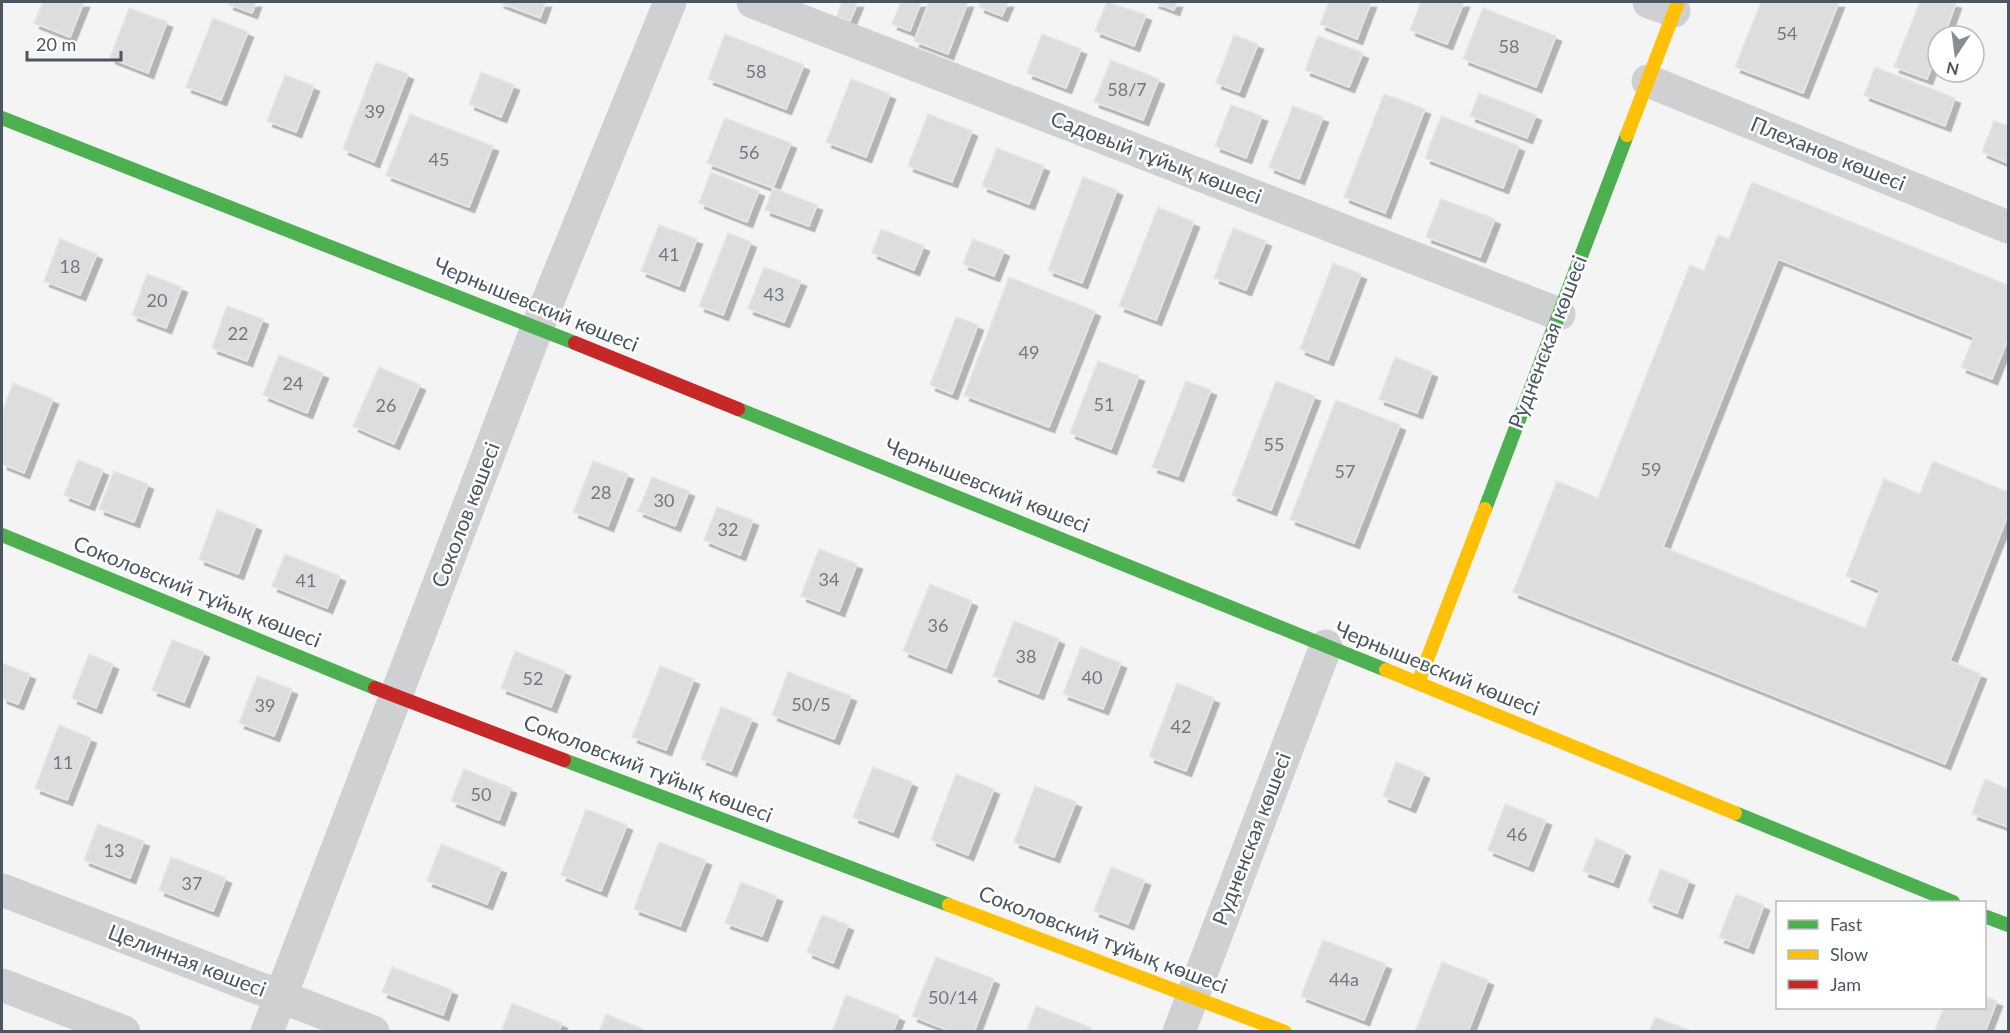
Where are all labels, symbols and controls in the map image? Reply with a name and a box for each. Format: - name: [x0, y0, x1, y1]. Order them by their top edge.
- house number: 54: [1777, 22, 1797, 44]
- scale bar: [27, 24, 122, 62]
- north arrow: [1926, 24, 1986, 84]
- text: 20 m: [36, 33, 76, 55]
- house number: 58: [1499, 35, 1519, 57]
- text: N: [1944, 58, 1961, 80]
- house number: 58: [746, 60, 766, 82]
- house number: 58/7: [1107, 78, 1147, 100]
- house number: 39: [365, 100, 385, 122]
- street label: Садовый тұйық көшесі: [1047, 105, 1266, 208]
- street label: Плеханов көшесі: [1748, 110, 1910, 195]
- house number: 56: [739, 141, 759, 163]
- house number: 45: [429, 148, 449, 170]
- house number: 41: [659, 243, 679, 265]
- street label: Чернышевский көшесі: [431, 251, 642, 356]
- street label: Рудненская көшесі: [1502, 252, 1591, 431]
- house number: 18: [60, 255, 80, 277]
- house number: 43: [764, 283, 784, 305]
- house number: 20: [147, 289, 167, 311]
- house number: 22: [228, 322, 248, 344]
- house number: 49: [1019, 341, 1039, 363]
- house number: 24: [283, 372, 303, 394]
- house number: 51: [1094, 393, 1114, 415]
- house number: 26: [376, 394, 396, 416]
- street label: Чернышевский көшесі: [882, 432, 1093, 537]
- house number: 55: [1264, 433, 1284, 455]
- street label: Соколов көшесі: [425, 438, 504, 591]
- house number: 59: [1641, 458, 1661, 480]
- house number: 57: [1335, 460, 1355, 482]
- house number: 28: [591, 481, 611, 503]
- house number: 30: [654, 489, 674, 511]
- house number: 32: [718, 518, 738, 540]
- street label: Соколовский тұйық көшесі: [70, 529, 325, 652]
- house number: 34: [819, 568, 839, 590]
- house number: 41: [296, 569, 316, 591]
- house number: 36: [928, 614, 948, 636]
- street label: Чернышевский көшесі: [1332, 615, 1543, 720]
- house number: 38: [1016, 645, 1036, 667]
- house number: 40: [1082, 666, 1102, 688]
- house number: 52: [523, 667, 543, 689]
- house number: 50/5: [791, 693, 831, 715]
- house number: 39: [255, 694, 275, 716]
- street label: Соколовский тұйық көшесі: [521, 709, 777, 827]
- house number: 42: [1171, 715, 1191, 737]
- street label: Рудненская көшесі: [1206, 749, 1295, 928]
- house number: 11: [53, 751, 73, 773]
- house number: 50: [471, 783, 491, 805]
- house number: 46: [1507, 823, 1527, 845]
- house number: 13: [104, 839, 124, 861]
- house number: 37: [182, 872, 202, 894]
- street label: Соколовский тұйық көшесі: [976, 880, 1232, 998]
- legend: [1776, 901, 1986, 1009]
- text: Fast: [1830, 913, 1863, 935]
- street label: Целинная көшесі: [105, 918, 270, 1001]
- text: Slow: [1830, 943, 1868, 965]
- house number: 44а: [1329, 968, 1359, 990]
- text: Jam: [1830, 973, 1861, 995]
- house number: 50/14: [928, 986, 978, 1008]

